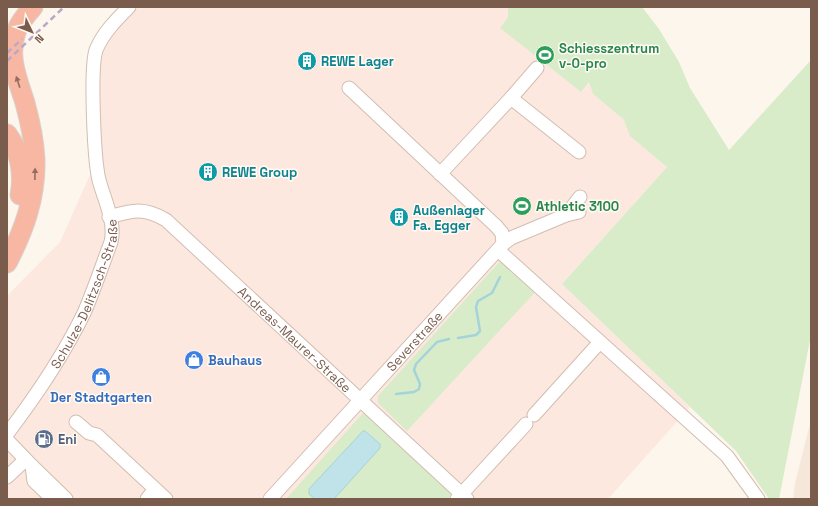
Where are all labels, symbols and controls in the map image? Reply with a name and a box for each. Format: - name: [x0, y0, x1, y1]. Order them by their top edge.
- north arrow: [12, 12, 52, 52]
- text: N: [32, 31, 47, 46]
- place label: Schiesszentrum v-0-pro: [559, 40, 659, 72]
- sports icon: Schiesszentrum v-0-pro: [534, 44, 556, 66]
- building icon: REWE Lager: [296, 50, 318, 72]
- place label: REWE Lager: [321, 53, 394, 70]
- one-way arrow: [15, 76, 21, 88]
- building icon: REWE Group: [197, 161, 219, 183]
- place label: REWE Group: [222, 164, 297, 181]
- one-way arrow: [32, 167, 38, 180]
- sports icon: Athletic 3100: [511, 195, 533, 217]
- place label: Athletic 3100: [536, 198, 619, 215]
- place label: Außenlager Fa. Egger: [413, 202, 485, 234]
- building icon: Außenlager Fa. Egger: [388, 206, 410, 228]
- street label: Schulze-Delitzsch-Straße: [47, 218, 121, 372]
- street label: Andreas-Maurer-Straße: [234, 283, 355, 396]
- street label: Severstraße: [383, 308, 446, 375]
- shop icon: Bauhaus: [183, 349, 205, 371]
- place label: Bauhaus: [208, 352, 262, 369]
- shop icon: Der Stadtgarten: [90, 366, 112, 388]
- place label: Der Stadtgarten: [50, 389, 152, 406]
- fuel station icon: Eni: [33, 428, 55, 450]
- place label: Eni: [58, 431, 77, 448]

